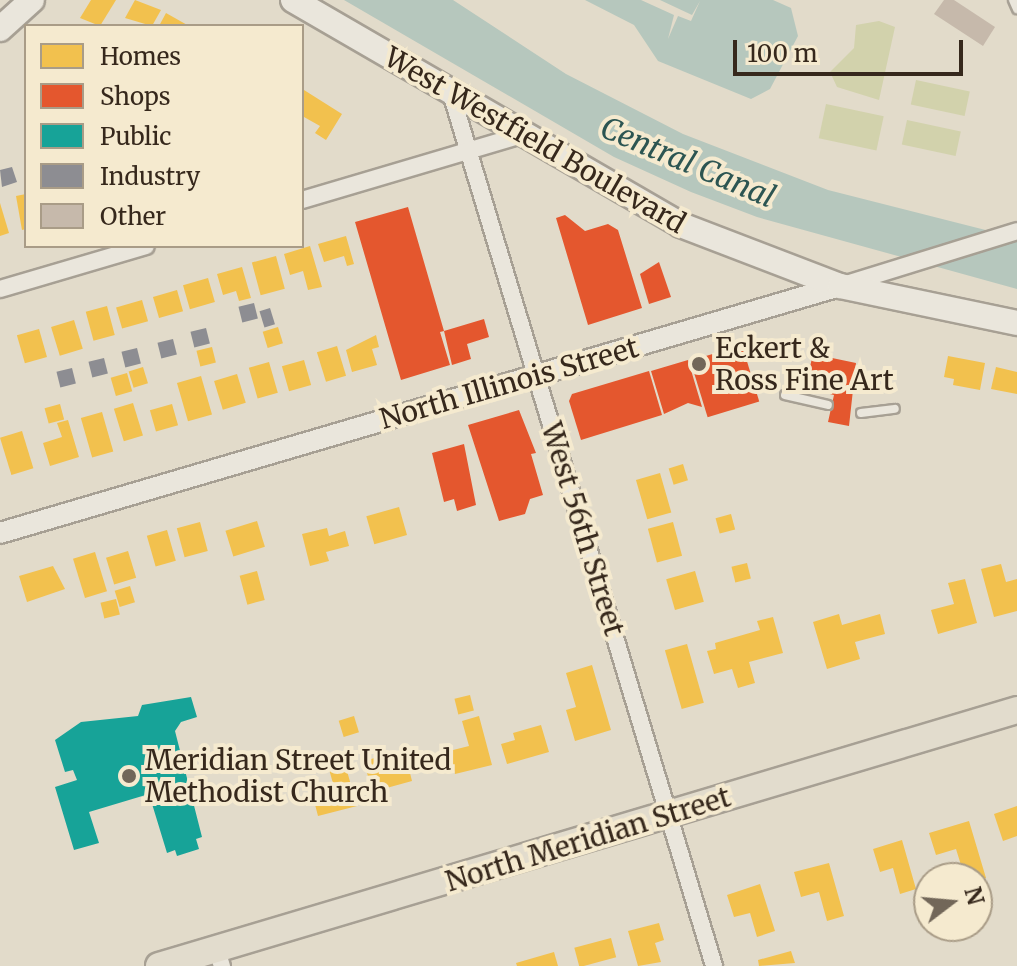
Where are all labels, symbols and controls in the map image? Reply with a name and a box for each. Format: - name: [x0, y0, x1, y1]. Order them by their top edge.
- legend: [24, 24, 304, 248]
- scale bar: [737, 24, 967, 74]
- text: 100 m: [747, 38, 817, 69]
- street label: West Westfield Boulevard: [378, 40, 692, 240]
- text: Homes: [100, 41, 181, 72]
- text: Shops: [100, 81, 171, 112]
- water label: Central Canal: [595, 109, 781, 215]
- text: Public: [100, 121, 171, 152]
- text: Industry: [100, 161, 200, 192]
- text: Other: [100, 201, 166, 232]
- street label: North Illinois Street: [376, 330, 642, 436]
- place label: Eckert & Ross Fine Art: [715, 331, 894, 397]
- marker: Eckert & Ross Fine Art: [690, 355, 708, 373]
- street label: West 56th Street: [535, 418, 631, 640]
- place label: Meridian Street United Methodist Church: [145, 743, 451, 809]
- marker: Meridian Street United Methodist Church: [120, 767, 138, 785]
- street label: North Meridian Street: [442, 780, 734, 898]
- north arrow: [913, 862, 993, 942]
- text: N: [958, 884, 990, 908]

